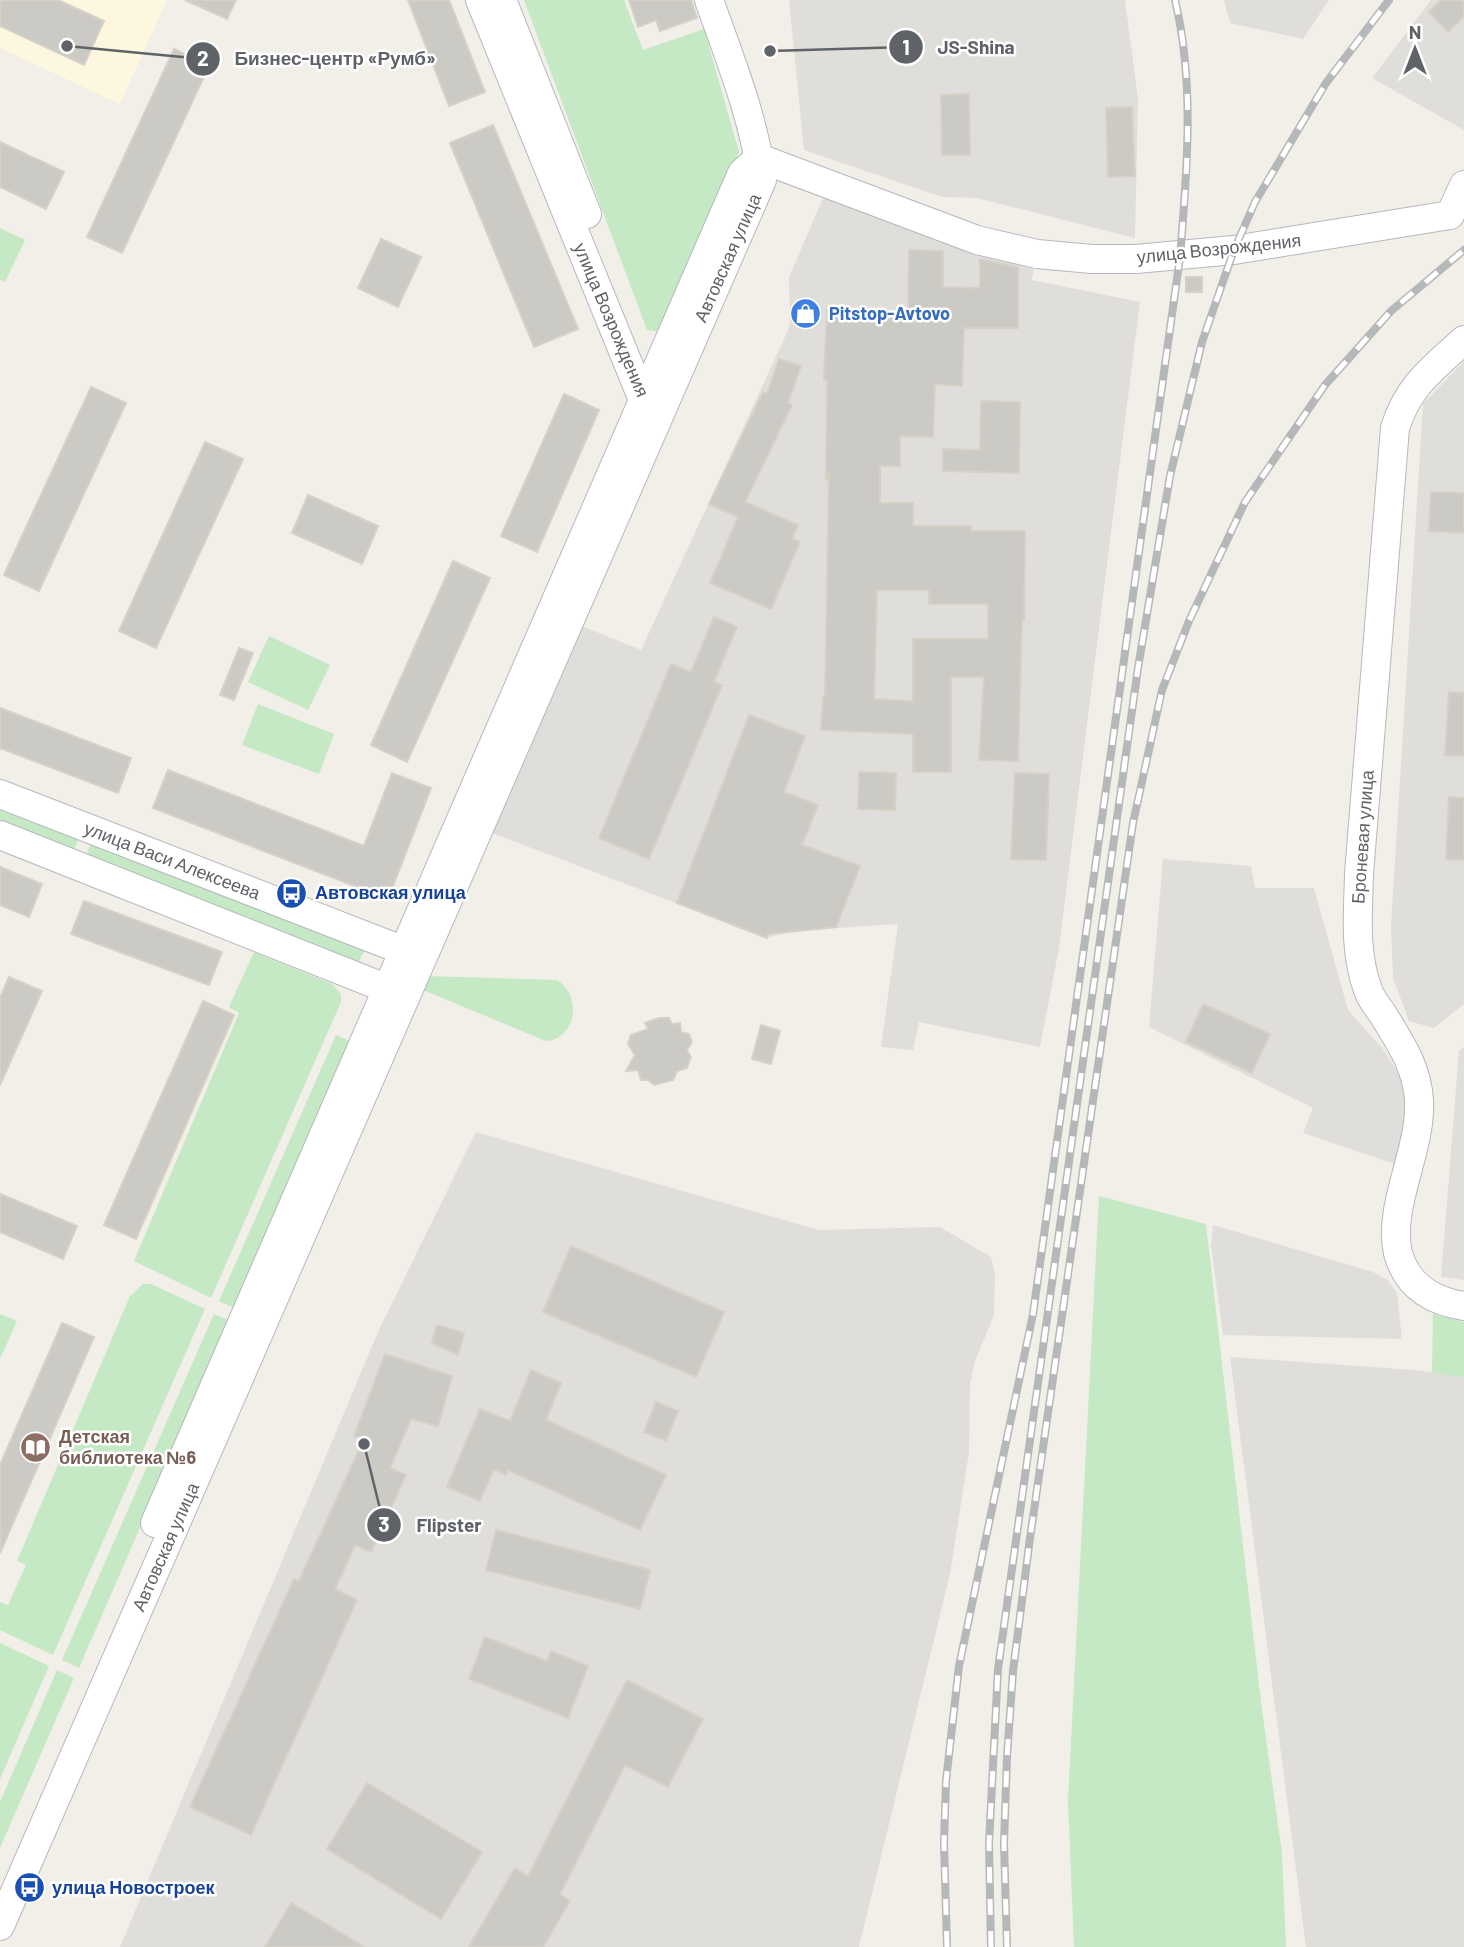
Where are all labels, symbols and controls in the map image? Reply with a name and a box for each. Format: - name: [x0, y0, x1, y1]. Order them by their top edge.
- north arrow: [1380, 14, 1450, 84]
- text: N: [1409, 20, 1421, 43]
- callout: JS-Shina: [888, 27, 1028, 67]
- text: 1: [902, 34, 910, 59]
- text: JS-Shina: [937, 35, 1015, 58]
- callout: Бизнес-центр «Румб»: [185, 39, 449, 79]
- text: 2: [197, 45, 209, 70]
- text: Бизнес-центр «Румб»: [234, 46, 436, 69]
- street label: Автовская улица: [689, 189, 766, 325]
- street label: улица Возрождения: [1136, 228, 1302, 268]
- street label: улица Возрождения: [570, 239, 654, 400]
- shop icon: Pitstop-Avtovo: [789, 297, 823, 331]
- place label: Pitstop-Avtovo: [829, 302, 950, 324]
- street label: Броневая улица: [1346, 768, 1378, 905]
- street label: улица Васи Алексеева: [81, 816, 264, 904]
- bus stop icon: Автовская улица: [275, 876, 309, 910]
- place label: Автовская улица: [315, 881, 467, 903]
- place label: Детская библиотека №6: [59, 1425, 196, 1468]
- library icon: Детская библиотека №6: [19, 1430, 53, 1464]
- street label: Автовская улица: [127, 1478, 204, 1614]
- callout: Flipster: [367, 1505, 495, 1545]
- text: 3: [378, 1511, 390, 1536]
- text: Flipster: [416, 1513, 482, 1536]
- bus stop icon: улица Новостроек: [12, 1871, 46, 1905]
- place label: улица Новостроек: [52, 1876, 216, 1898]

